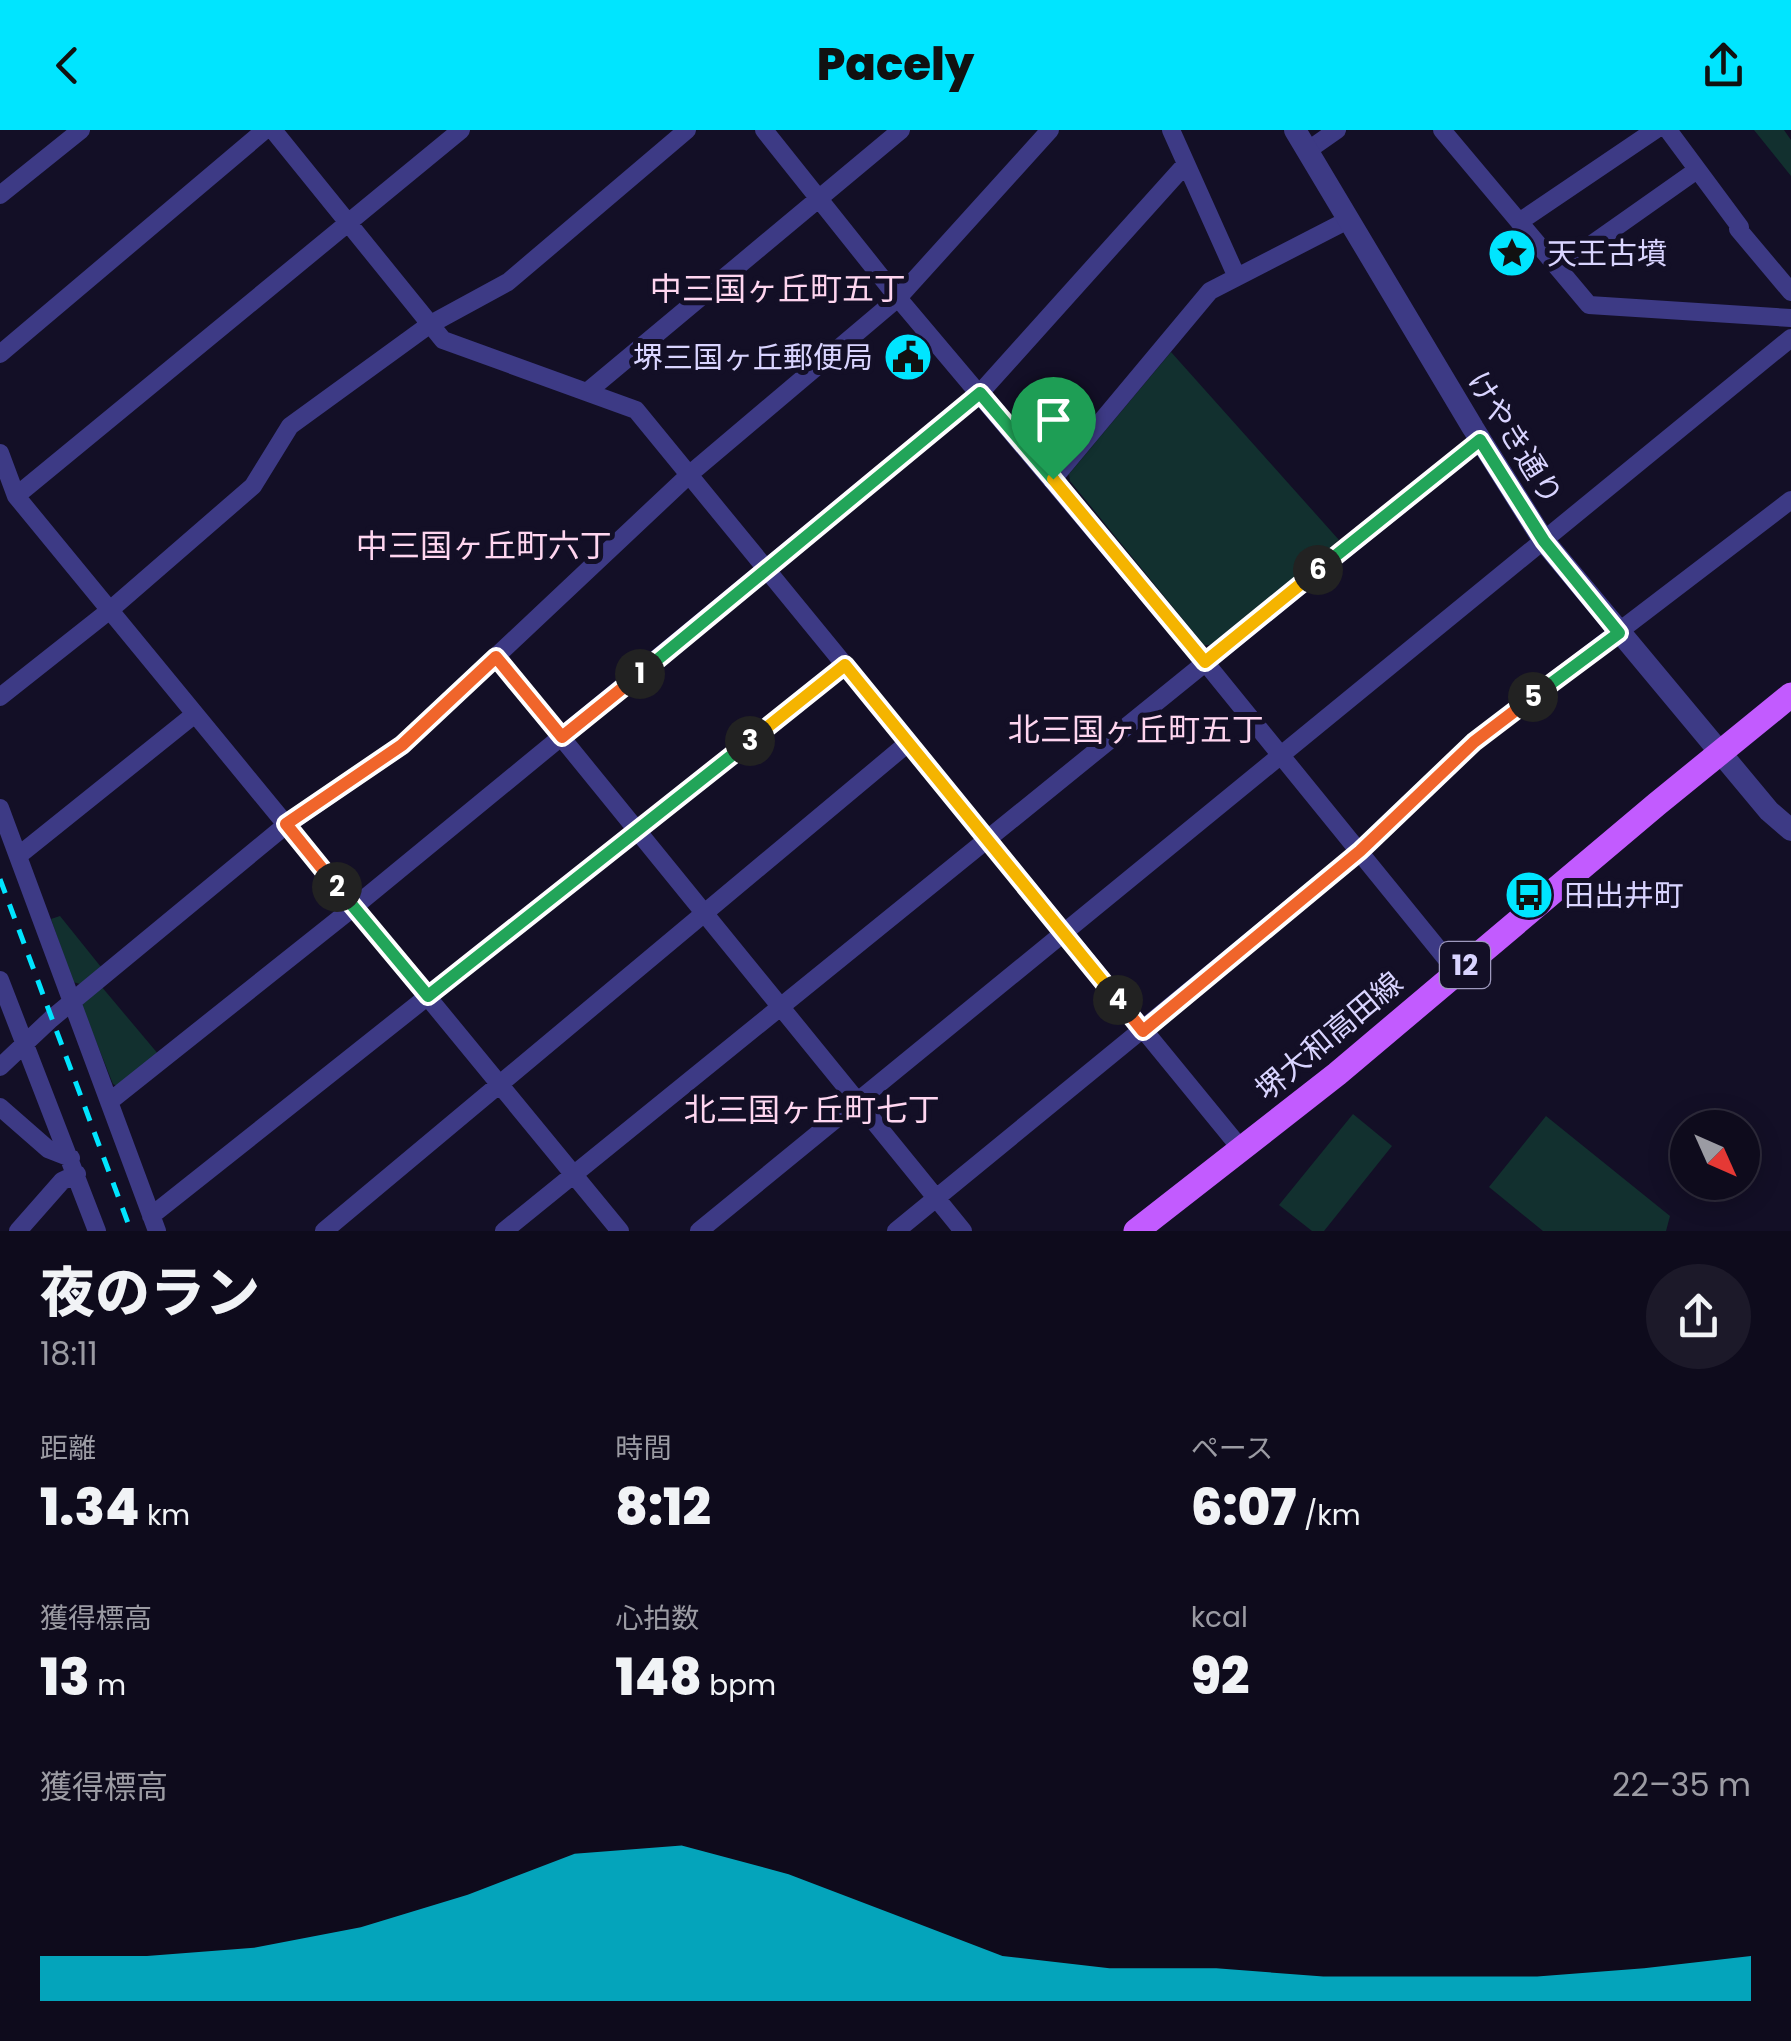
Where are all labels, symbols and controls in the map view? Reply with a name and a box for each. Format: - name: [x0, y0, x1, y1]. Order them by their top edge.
- text: Pacely: [817, 33, 974, 96]
- icon: back: [40, 38, 95, 93]
- icon: share: [1696, 38, 1751, 93]
- place icon: 天王古墳: [1486, 227, 1538, 279]
- place label: 天王古墳: [1547, 232, 1667, 275]
- district label: 中三国ヶ丘町五丁: [650, 266, 906, 311]
- public building icon: 堺三国ヶ丘郵便局: [882, 331, 934, 383]
- place label: 堺三国ヶ丘郵便局: [633, 336, 873, 379]
- street label: けやき通り: [1457, 363, 1573, 513]
- pin: [1011, 377, 1096, 480]
- icon: arrive: [1026, 392, 1081, 447]
- district label: 中三国ヶ丘町六丁: [356, 523, 612, 568]
- pin: 6: [1293, 545, 1343, 595]
- text: 6: [1309, 550, 1327, 589]
- pin: 1: [615, 649, 665, 699]
- text: 1: [635, 654, 645, 693]
- pin: 5: [1508, 672, 1558, 722]
- text: 5: [1524, 677, 1542, 716]
- district label: 北三国ヶ丘町五丁: [1008, 707, 1264, 752]
- pin: 3: [725, 716, 775, 766]
- text: 3: [742, 721, 758, 760]
- pin: 2: [312, 862, 362, 912]
- text: 2: [329, 867, 345, 906]
- bus stop icon: 田出井町: [1503, 869, 1555, 921]
- place label: 田出井町: [1564, 874, 1684, 917]
- road number: 12: [1440, 942, 1490, 988]
- street label: 堺大和高田線: [1246, 962, 1412, 1110]
- pin: 4: [1093, 975, 1143, 1025]
- text: 4: [1109, 980, 1127, 1019]
- district label: 北三国ヶ丘町七丁: [684, 1087, 940, 1132]
- north arrow: [1670, 1110, 1760, 1200]
- map controls: [1670, 1110, 1760, 1200]
- text: 夜のラン: [40, 1254, 260, 1331]
- button: share: [1646, 1264, 1751, 1369]
- text: 18:11: [40, 1331, 98, 1376]
- text: 距離: [40, 1429, 96, 1468]
- text: 時間: [615, 1429, 671, 1468]
- text: ペース: [1191, 1429, 1273, 1468]
- text: 1.34: [40, 1472, 139, 1543]
- text: 8:12: [615, 1472, 711, 1543]
- text: 6:07: [1191, 1472, 1297, 1543]
- text: km: [139, 1496, 190, 1535]
- text: /km: [1297, 1496, 1361, 1535]
- text: kcal: [1191, 1598, 1248, 1637]
- text: 獲得標高: [40, 1599, 152, 1638]
- text: 心拍数: [615, 1599, 699, 1638]
- text: 92: [1191, 1641, 1249, 1712]
- text: 13: [40, 1642, 90, 1713]
- text: 148: [615, 1642, 702, 1713]
- text: m: [90, 1666, 126, 1705]
- text: bpm: [702, 1666, 776, 1705]
- text: 22–35 m: [1612, 1762, 1751, 1807]
- text: 獲得標高: [40, 1764, 168, 1809]

